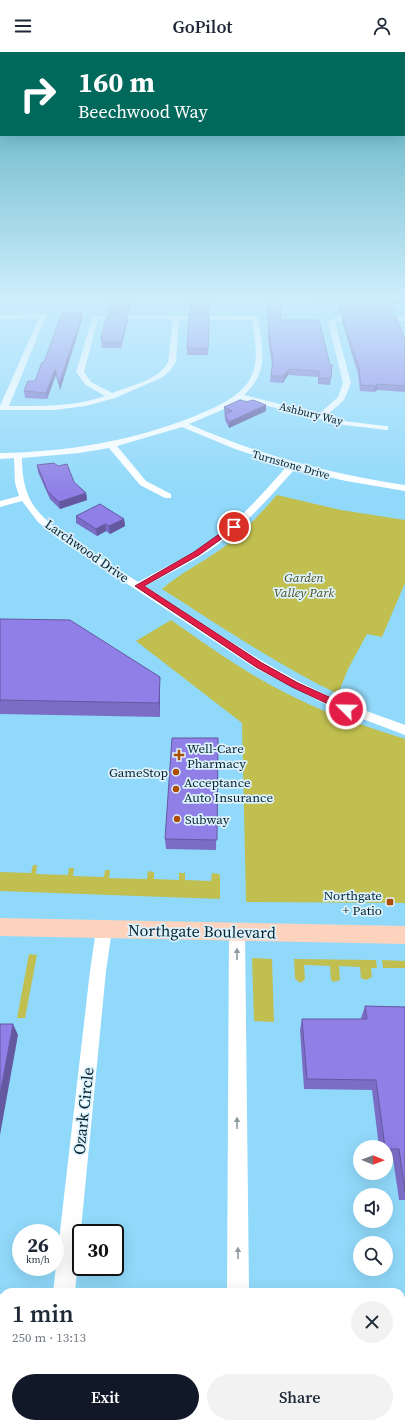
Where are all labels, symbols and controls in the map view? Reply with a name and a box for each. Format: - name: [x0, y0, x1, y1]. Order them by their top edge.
- text: GoPilot: [173, 14, 232, 39]
- icon: menu: [12, 15, 34, 37]
- icon: person: [371, 15, 393, 37]
- text: 160 m: [78, 63, 155, 101]
- icon: right: [12, 68, 64, 120]
- text: Beechwood Way: [78, 99, 208, 124]
- street label: Ashbury Way: [278, 399, 345, 429]
- street label: Turnstone Drive: [251, 447, 332, 483]
- pin: [217, 510, 251, 544]
- street label: Larchwood Drive: [42, 516, 133, 587]
- icon: arrive: [223, 516, 245, 538]
- park label: Garden Valley Park: [274, 569, 335, 601]
- position arrow: [325, 688, 367, 730]
- place label: Well-Care Pharmacy: [187, 740, 246, 772]
- marker: Well-Care Pharmacy: [174, 750, 184, 760]
- place label: GameStop: [109, 764, 168, 781]
- marker: GameStop: [171, 767, 181, 777]
- place label: Acceptance Auto Insurance: [184, 774, 273, 806]
- marker: Acceptance Auto Insurance: [171, 784, 181, 794]
- place label: Subway: [185, 811, 230, 828]
- marker: Subway: [172, 814, 182, 824]
- place label: Northgate + Patio: [324, 887, 382, 919]
- marker: Northgate + Patio: [385, 897, 395, 907]
- street label: Northgate Boulevard: [128, 919, 276, 943]
- one-way arrow: [234, 947, 240, 960]
- street label: Ozark Circle: [67, 1066, 99, 1156]
- one-way arrow: [234, 1116, 240, 1129]
- north arrow: [353, 1140, 393, 1180]
- map controls: [353, 1140, 393, 1276]
- button: sound: [353, 1188, 393, 1228]
- speed limit sign: 30: [72, 1224, 124, 1276]
- text: 26: [27, 1231, 49, 1259]
- button: search: [353, 1236, 393, 1276]
- one-way arrow: [235, 1246, 241, 1259]
- text: km/h: [26, 1253, 50, 1266]
- text: 1 min: [12, 1297, 74, 1330]
- button: close: [351, 1301, 393, 1343]
- text: 250 m · 13:13: [12, 1329, 86, 1346]
- button: Exit: [12, 1374, 199, 1420]
- button: Share: [207, 1374, 393, 1420]

